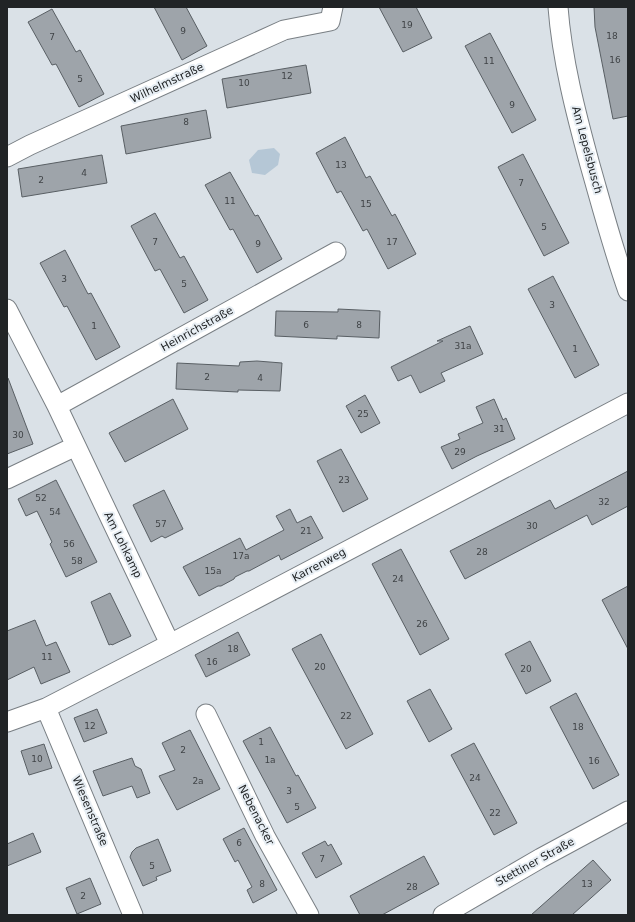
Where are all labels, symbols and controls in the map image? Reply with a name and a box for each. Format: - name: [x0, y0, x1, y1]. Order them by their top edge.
- house number: 19: [401, 20, 413, 30]
- house number: 9: [180, 26, 186, 36]
- house number: 18: [606, 31, 618, 41]
- house number: 7: [49, 32, 55, 42]
- house number: 16: [609, 55, 621, 65]
- house number: 11: [483, 56, 495, 66]
- street label: Wilhelmstraße: [128, 60, 206, 106]
- house number: 12: [281, 71, 293, 81]
- house number: 5: [77, 74, 83, 84]
- house number: 10: [238, 78, 250, 88]
- house number: 9: [509, 100, 515, 110]
- street label: Am Lepelsbusch: [569, 105, 605, 195]
- house number: 8: [183, 117, 189, 127]
- house number: 13: [335, 160, 347, 170]
- house number: 4: [81, 168, 87, 178]
- house number: 2: [38, 175, 44, 185]
- house number: 7: [518, 178, 524, 188]
- house number: 11: [224, 196, 236, 206]
- house number: 15: [360, 199, 372, 209]
- house number: 5: [541, 222, 547, 232]
- house number: 7: [152, 237, 158, 247]
- house number: 17: [386, 237, 398, 247]
- house number: 9: [255, 239, 261, 249]
- house number: 3: [61, 274, 67, 284]
- house number: 5: [181, 279, 187, 289]
- house number: 3: [549, 300, 555, 310]
- street label: Heinrichstraße: [159, 304, 236, 354]
- house number: 6: [303, 320, 309, 330]
- house number: 8: [356, 320, 362, 330]
- house number: 1: [91, 321, 97, 331]
- house number: 31a: [455, 341, 471, 351]
- house number: 1: [572, 344, 578, 354]
- house number: 2: [204, 372, 210, 382]
- house number: 4: [257, 373, 263, 383]
- house number: 25: [357, 409, 369, 419]
- house number: 31: [493, 424, 505, 434]
- house number: 30: [12, 430, 24, 440]
- house number: 29: [454, 447, 466, 457]
- house number: 23: [338, 475, 350, 485]
- house number: 52: [35, 493, 47, 503]
- house number: 32: [598, 497, 610, 507]
- house number: 54: [49, 507, 61, 517]
- street label: Am Lohkamp: [101, 510, 145, 580]
- house number: 57: [155, 519, 167, 529]
- house number: 30: [526, 521, 538, 531]
- house number: 21: [300, 526, 312, 536]
- house number: 56: [63, 539, 75, 549]
- street label: Karrenweg: [290, 545, 348, 585]
- house number: 28: [476, 547, 488, 557]
- house number: 17a: [233, 551, 249, 561]
- house number: 58: [71, 556, 83, 566]
- house number: 15a: [205, 566, 221, 576]
- house number: 24: [392, 574, 404, 584]
- house number: 26: [416, 619, 428, 629]
- house number: 18: [227, 644, 239, 654]
- house number: 11: [41, 652, 53, 662]
- house number: 16: [206, 657, 218, 667]
- house number: 20: [314, 662, 326, 672]
- house number: 20: [520, 664, 532, 674]
- house number: 22: [340, 711, 352, 721]
- house number: 12: [84, 721, 96, 731]
- house number: 18: [572, 722, 584, 732]
- house number: 1: [258, 737, 264, 747]
- house number: 2: [180, 745, 186, 755]
- house number: 10: [31, 754, 43, 764]
- house number: 1a: [264, 755, 276, 765]
- house number: 16: [588, 756, 600, 766]
- house number: 24: [469, 773, 481, 783]
- street label: Wiesenstraße: [69, 774, 111, 848]
- house number: 2a: [192, 776, 204, 786]
- street label: Nebenacker: [235, 783, 277, 848]
- house number: 3: [286, 786, 292, 796]
- house number: 5: [294, 802, 300, 812]
- house number: 22: [489, 808, 501, 818]
- street label: Stettiner Straße: [493, 835, 577, 889]
- house number: 6: [236, 838, 242, 848]
- house number: 7: [319, 854, 325, 864]
- house number: 5: [149, 861, 155, 871]
- house number: 8: [259, 879, 265, 889]
- house number: 13: [581, 879, 593, 889]
- house number: 28: [406, 882, 418, 892]
- house number: 2: [80, 891, 86, 901]

